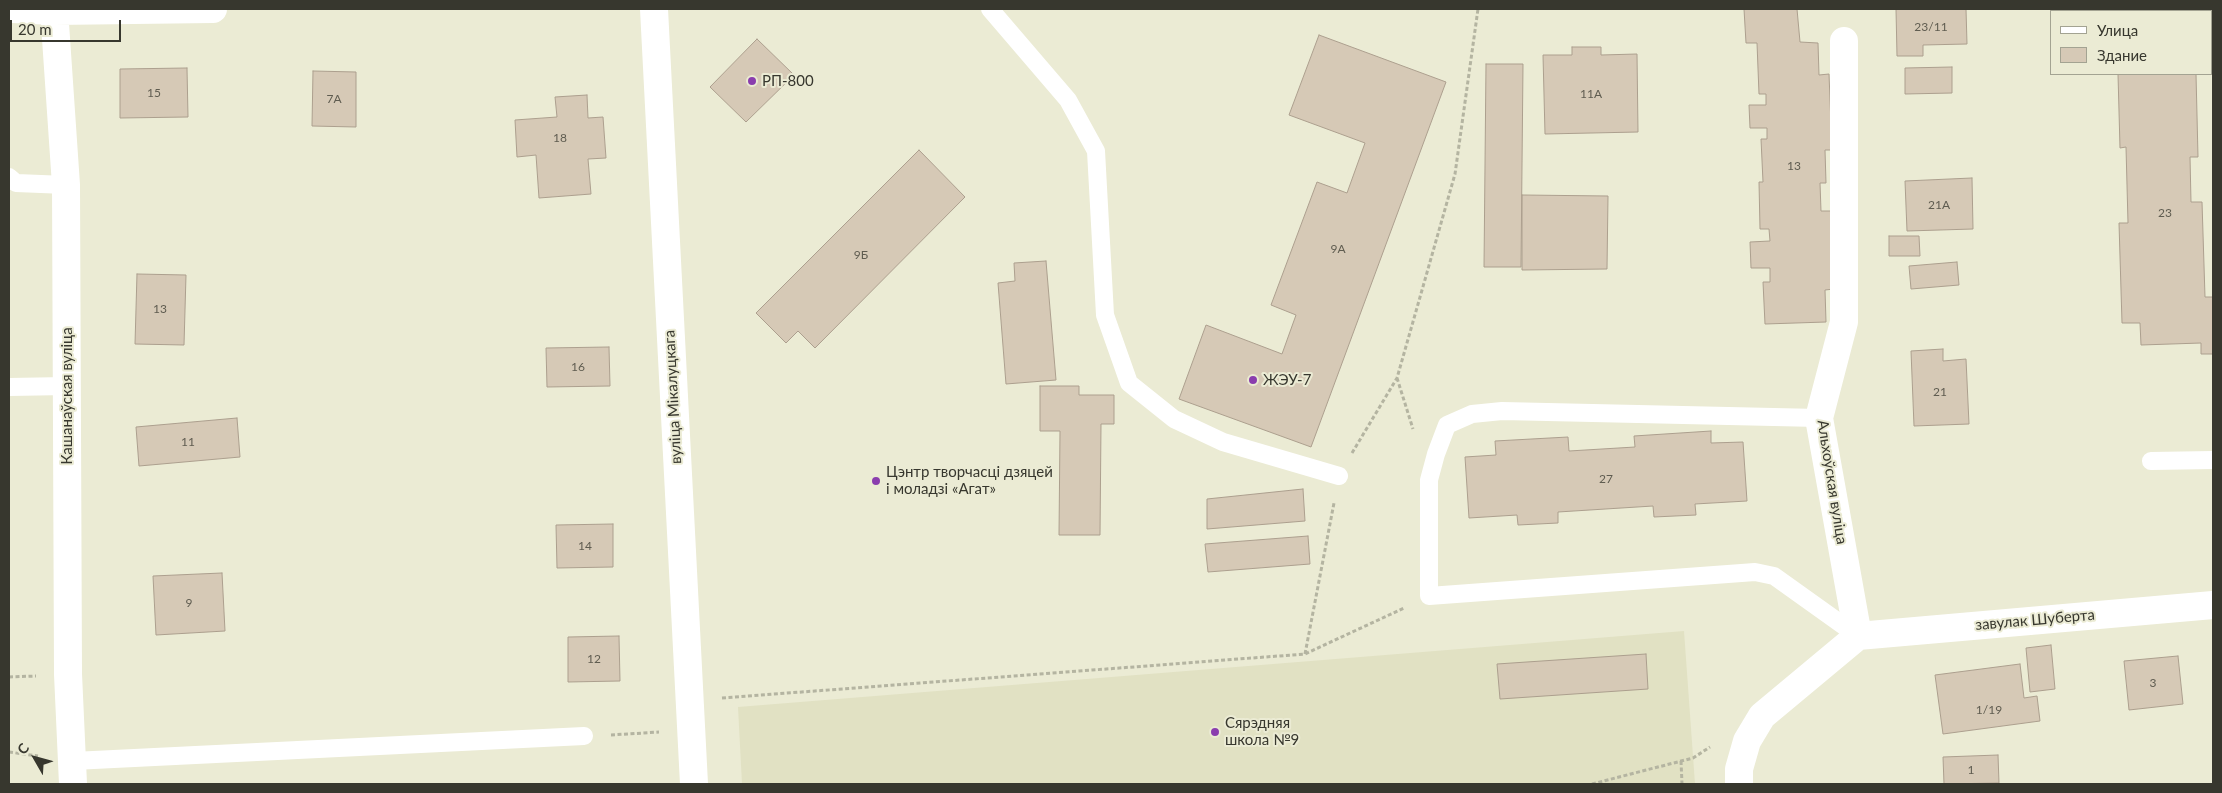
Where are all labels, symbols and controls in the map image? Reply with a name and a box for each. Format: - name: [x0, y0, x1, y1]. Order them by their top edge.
- scale bar: [12, 10, 124, 42]
- legend: [2050, 10, 2212, 75]
- text: 20 m: [18, 20, 52, 38]
- house number: 23/11: [1914, 20, 1948, 34]
- text: Улица: [2097, 21, 2138, 39]
- text: Здание: [2097, 46, 2147, 64]
- place label: РП-800: [762, 72, 814, 90]
- marker: РП-800: [746, 75, 758, 87]
- house number: 15: [147, 86, 161, 100]
- house number: 11А: [1580, 87, 1602, 101]
- house number: 7А: [326, 92, 342, 106]
- house number: 18: [553, 131, 567, 145]
- house number: 13: [1787, 159, 1801, 173]
- house number: 21А: [1928, 198, 1950, 212]
- house number: 23: [2158, 206, 2172, 220]
- house number: 9А: [1330, 242, 1346, 256]
- house number: 9Б: [854, 248, 868, 262]
- house number: 13: [153, 302, 167, 316]
- street label: Кашанаўская вуліца: [58, 327, 76, 465]
- street label: вуліца Мікалуцкага: [661, 330, 685, 464]
- house number: 16: [571, 360, 585, 374]
- place label: ЖЭУ-7: [1263, 371, 1311, 389]
- marker: ЖЭУ-7: [1247, 374, 1259, 386]
- house number: 21: [1933, 385, 1947, 399]
- street label: Альхоўская вуліца: [1813, 418, 1851, 546]
- house number: 11: [181, 435, 195, 449]
- place label: Цэнтр творчасці дзяцей і моладзі «Агат»: [886, 463, 1053, 498]
- house number: 27: [1599, 472, 1613, 486]
- marker: Цэнтр творчасці дзяцей і моладзі «Агат»: [870, 475, 882, 487]
- house number: 14: [578, 539, 592, 553]
- house number: 9: [186, 596, 192, 610]
- street label: завулак Шуберта: [1975, 606, 2095, 634]
- house number: 12: [587, 652, 601, 666]
- house number: 3: [2150, 676, 2156, 690]
- house number: 1/19: [1976, 703, 2002, 717]
- place label: Сярэдняя школа №9: [1225, 714, 1299, 749]
- marker: Сярэдняя школа №9: [1209, 726, 1221, 738]
- north arrow: [10, 733, 60, 783]
- text: С: [13, 740, 32, 757]
- house number: 1: [1968, 763, 1974, 777]

